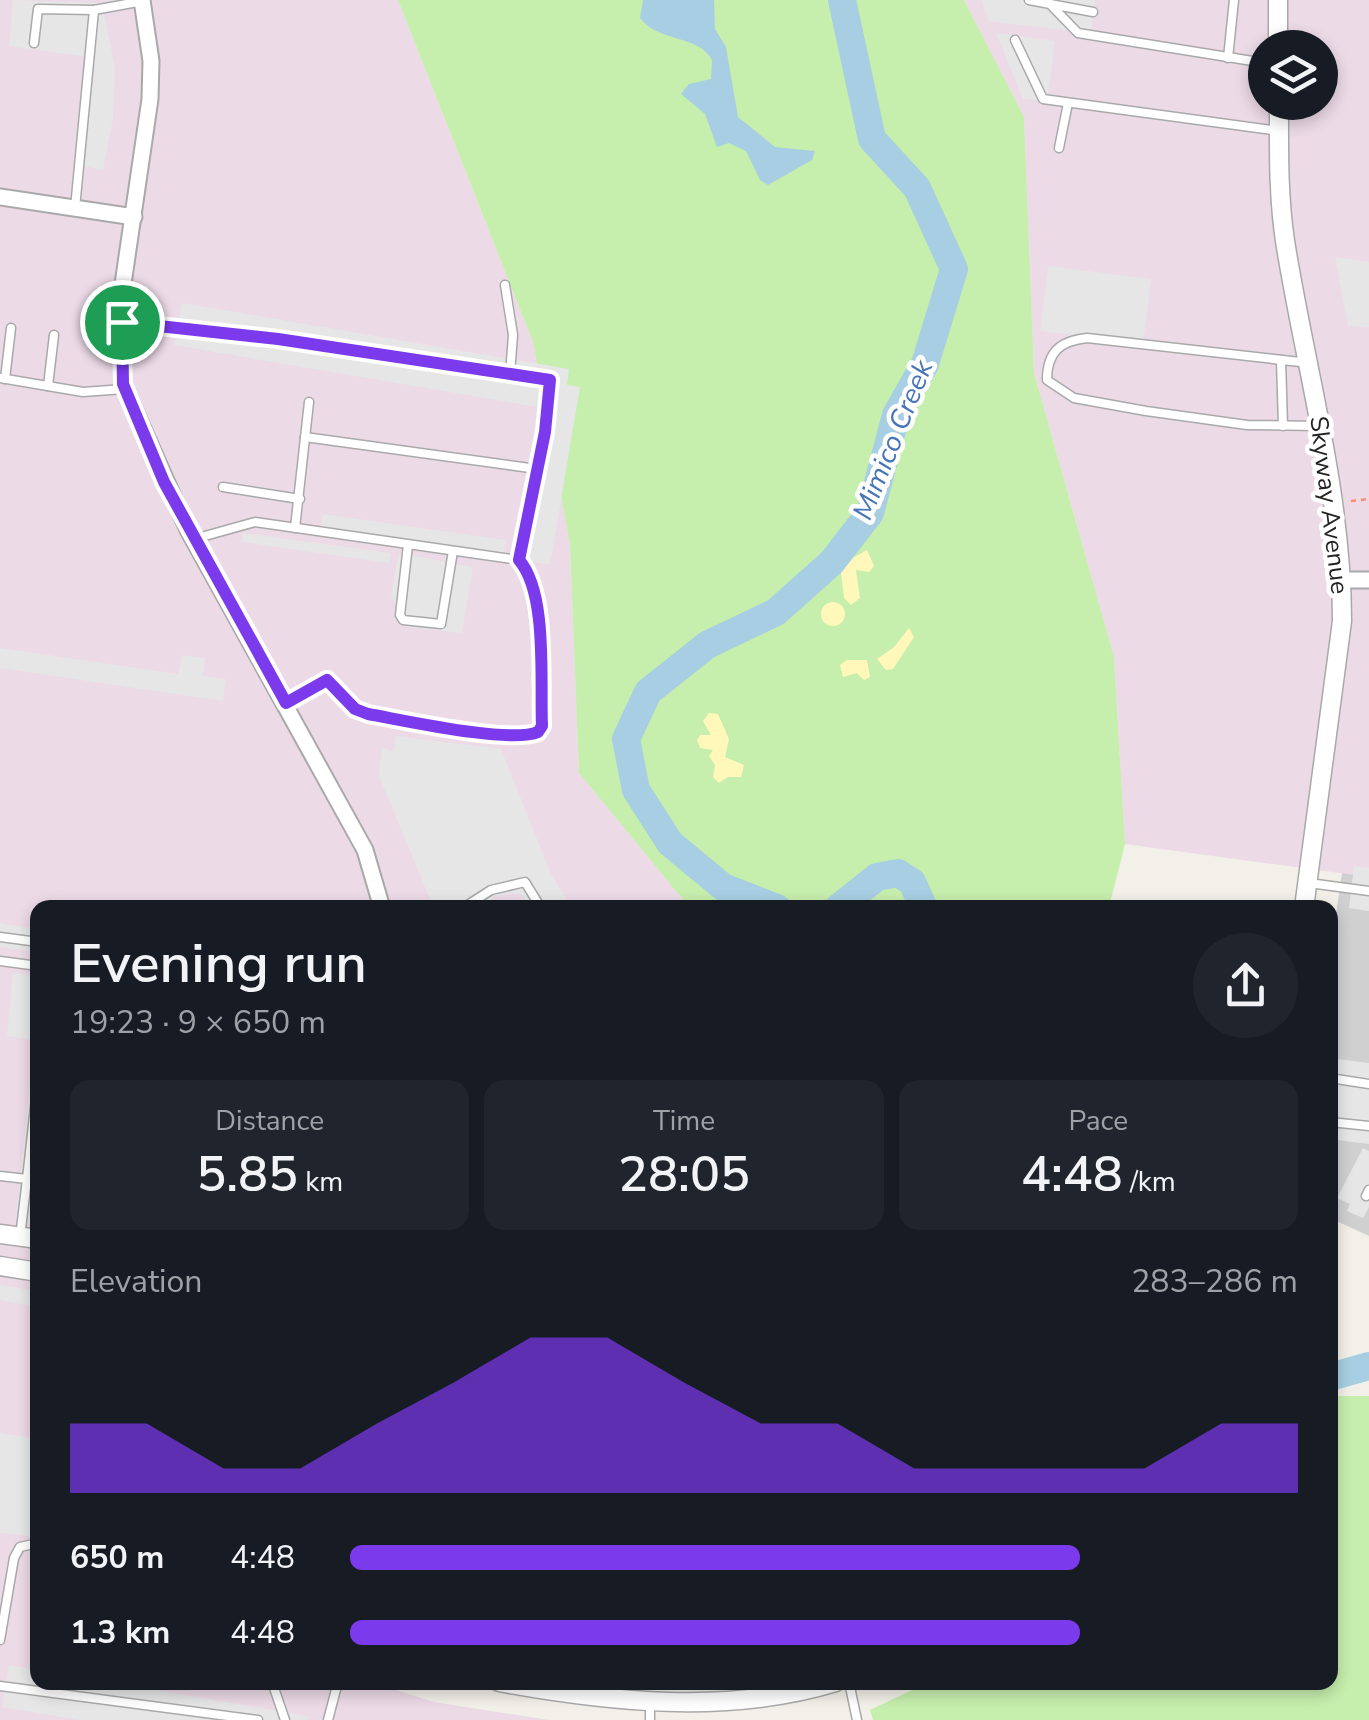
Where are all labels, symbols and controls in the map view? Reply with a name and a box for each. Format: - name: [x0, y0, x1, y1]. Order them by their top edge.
- map controls: [1248, 30, 1338, 120]
- button: layers: [1248, 30, 1338, 120]
- pin: [80, 280, 165, 365]
- icon: arrive: [95, 295, 150, 350]
- water label: Mimico Creek: [844, 354, 943, 525]
- street label: Skyway Avenue: [1301, 414, 1357, 596]
- text: Evening run: [70, 926, 367, 1001]
- button: share: [1193, 933, 1298, 1038]
- text: 19:23 · 9 × 650 m: [70, 1001, 326, 1044]
- text: Distance: [215, 1102, 324, 1140]
- text: Time: [653, 1102, 715, 1140]
- text: Pace: [1069, 1102, 1128, 1140]
- text: 5.85: [196, 1140, 298, 1209]
- text: 28:05: [618, 1140, 750, 1209]
- text: 4:48: [1021, 1140, 1123, 1209]
- text: km: [298, 1163, 343, 1201]
- text: /km: [1123, 1163, 1176, 1201]
- text: Elevation: [70, 1260, 203, 1303]
- text: 283–286 m: [1131, 1260, 1298, 1303]
- text: 650 m: [70, 1536, 164, 1579]
- text: 4:48: [230, 1536, 295, 1579]
- text: 1.3 km: [70, 1611, 170, 1654]
- text: 4:48: [230, 1611, 295, 1654]

